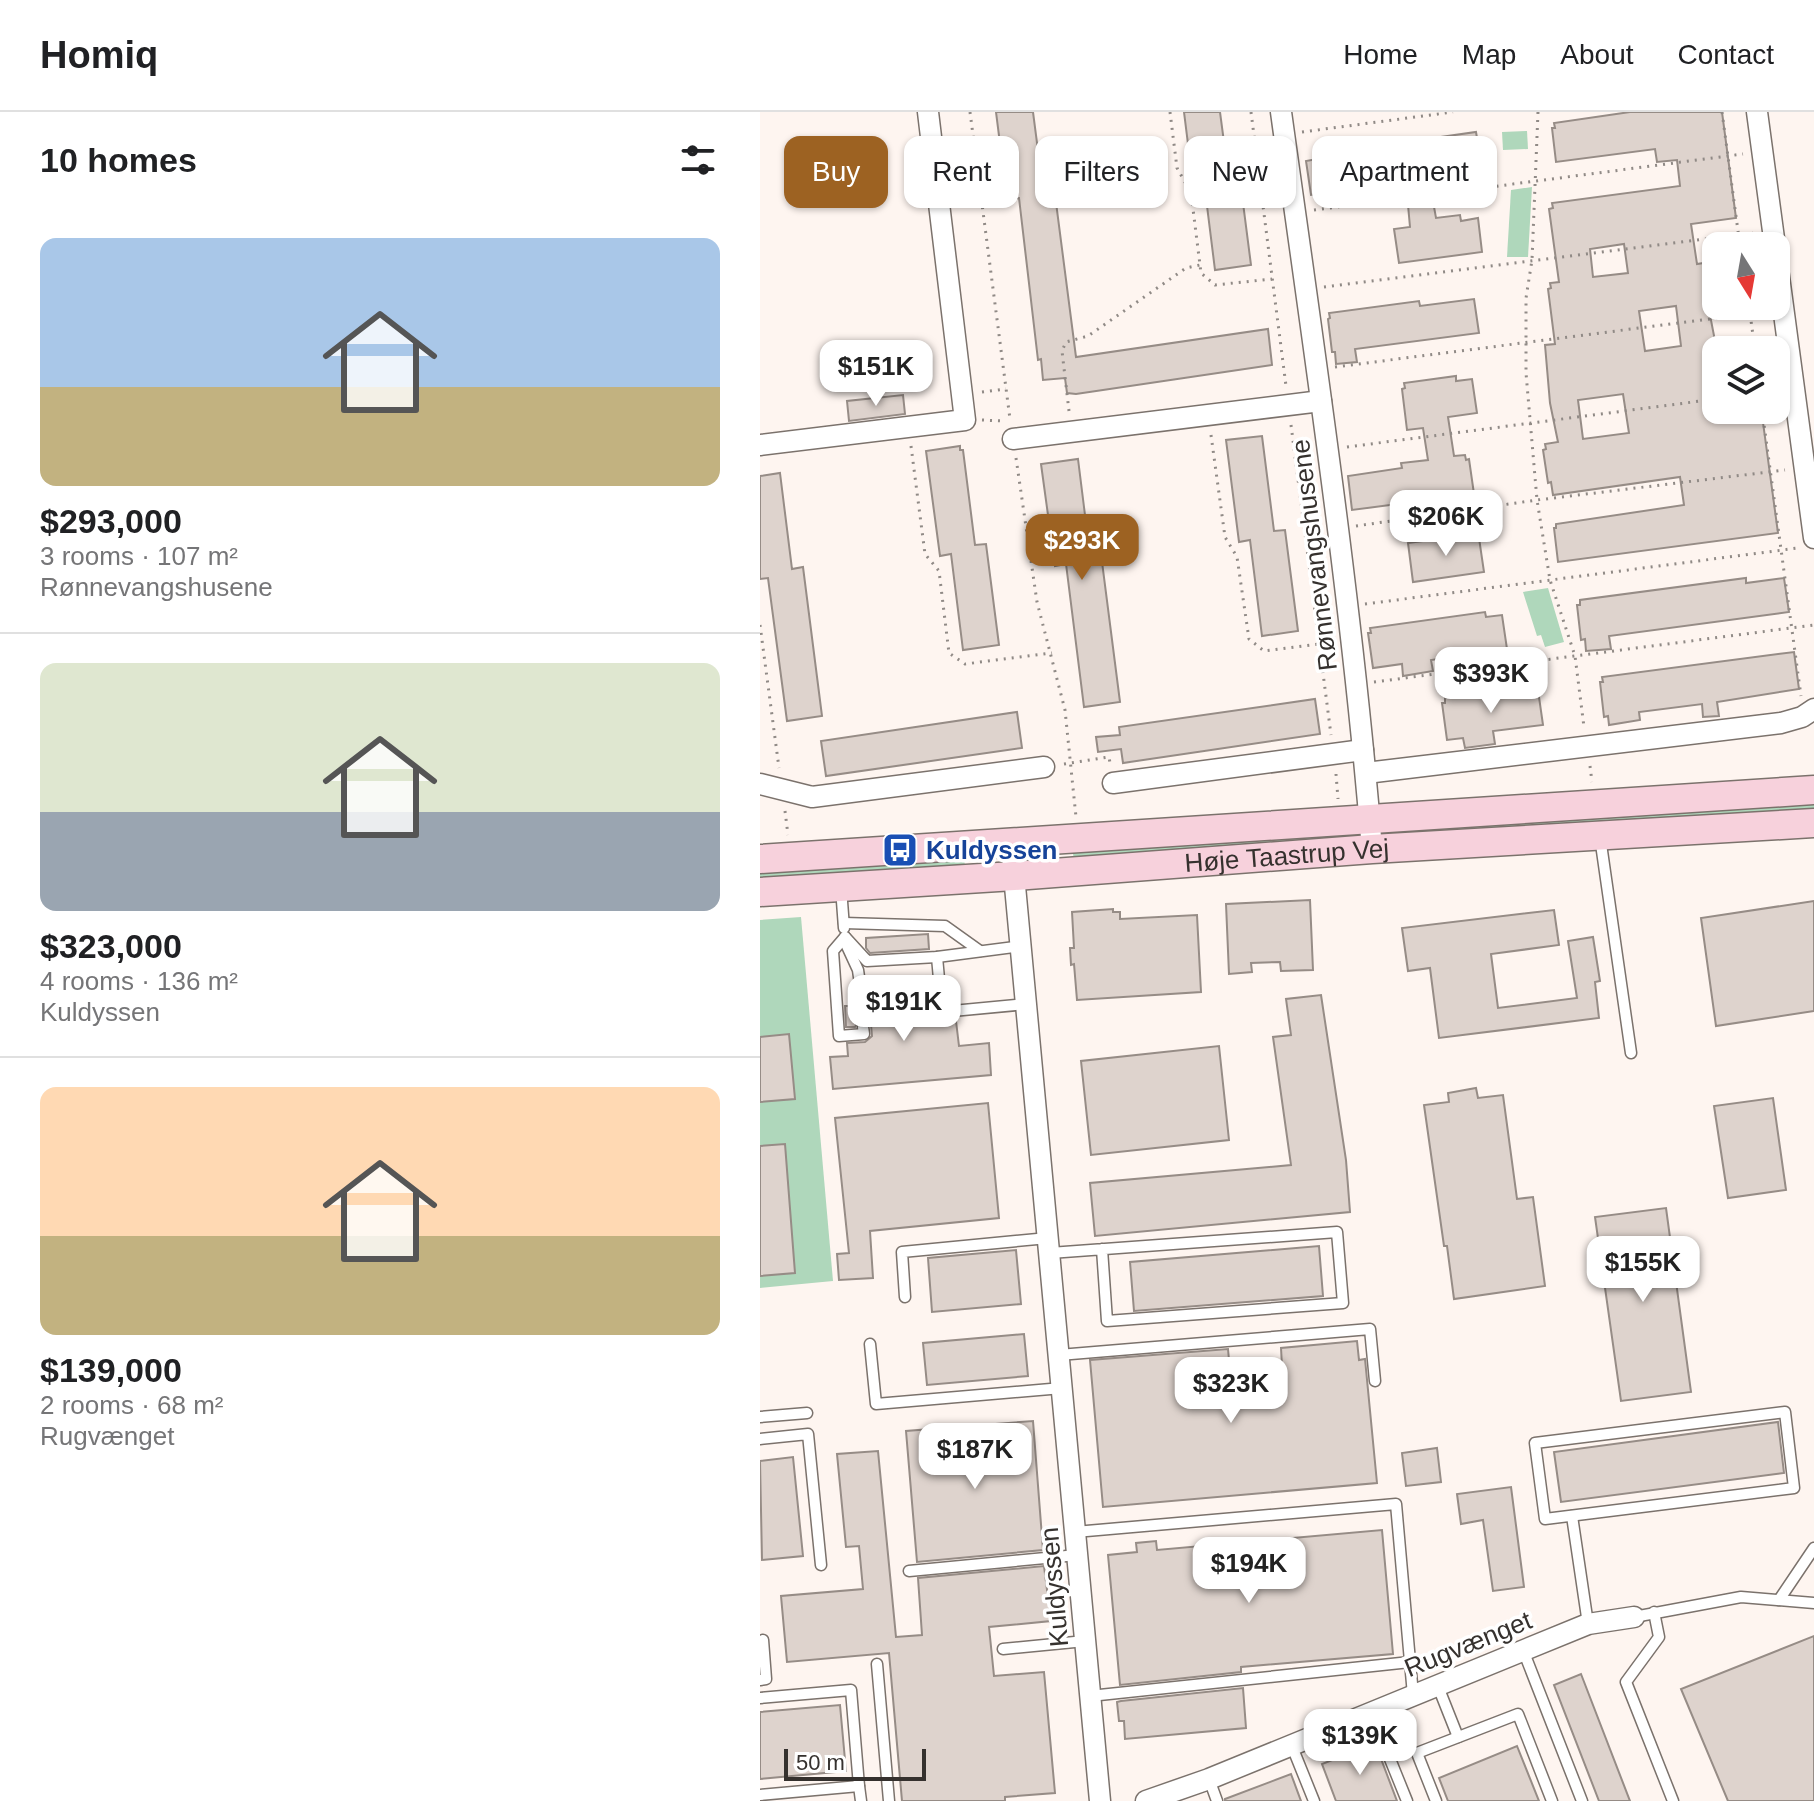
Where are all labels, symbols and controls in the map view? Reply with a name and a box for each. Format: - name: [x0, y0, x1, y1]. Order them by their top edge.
- text: Homiq: [40, 34, 158, 76]
- text: Home: [1343, 39, 1418, 70]
- text: Map: [1462, 39, 1516, 70]
- text: About: [1560, 39, 1634, 70]
- text: Contact: [1678, 39, 1774, 70]
- chip: Buy: [784, 136, 888, 208]
- chip: Rent: [904, 136, 1019, 208]
- chip: Filters: [1035, 136, 1168, 208]
- chip: New: [1184, 136, 1296, 208]
- chip: Apartment: [1312, 136, 1497, 208]
- icon: filters: [676, 138, 720, 182]
- text: 10 homes: [40, 141, 197, 179]
- north arrow: [1702, 232, 1790, 320]
- map controls: [1702, 232, 1790, 424]
- icon: home: [308, 290, 452, 434]
- button: layers: [1702, 336, 1790, 424]
- pin: $151K: [820, 340, 932, 408]
- text: $151K: [838, 351, 914, 381]
- street label: Rønnevangshusene: [1285, 438, 1343, 672]
- pin: $206K: [1390, 490, 1502, 558]
- text: $206K: [1408, 501, 1484, 531]
- text: $293,000: [40, 502, 182, 540]
- pin: $293K: [1026, 514, 1138, 582]
- text: $293K: [1044, 525, 1120, 555]
- text: 3 rooms · 107 m²: [40, 541, 238, 571]
- text: Rønnevangshusene: [40, 572, 273, 602]
- pin: $393K: [1435, 647, 1547, 715]
- text: $393K: [1453, 658, 1529, 688]
- icon: home: [308, 715, 452, 859]
- bus stop icon: Kuldyssen: [881, 831, 919, 869]
- street label: Høje Taastrup Vej: [1183, 833, 1390, 878]
- place label: Kuldyssen: [926, 835, 1058, 865]
- text: $323,000: [40, 927, 182, 965]
- text: 4 rooms · 136 m²: [40, 966, 238, 996]
- pin: $191K: [848, 975, 960, 1043]
- text: $191K: [866, 986, 942, 1016]
- text: Kuldyssen: [40, 997, 160, 1027]
- icon: home: [308, 1139, 452, 1283]
- pin: $155K: [1587, 1236, 1699, 1304]
- text: $155K: [1605, 1247, 1681, 1277]
- text: $139,000: [40, 1351, 182, 1389]
- pin: $323K: [1175, 1357, 1287, 1425]
- text: $323K: [1193, 1368, 1269, 1398]
- text: 2 rooms · 68 m²: [40, 1390, 224, 1420]
- text: Rugvænget: [40, 1421, 174, 1451]
- pin: $187K: [919, 1423, 1031, 1491]
- text: $187K: [937, 1434, 1013, 1464]
- street label: Kuldyssen: [1034, 1526, 1074, 1648]
- pin: $194K: [1193, 1537, 1305, 1605]
- text: $194K: [1211, 1548, 1287, 1578]
- street label: Rugvænget: [1400, 1605, 1537, 1683]
- pin: $139K: [1304, 1709, 1416, 1777]
- text: $139K: [1322, 1720, 1398, 1750]
- scale bar: [784, 1745, 926, 1781]
- text: 50 m: [796, 1750, 845, 1775]

